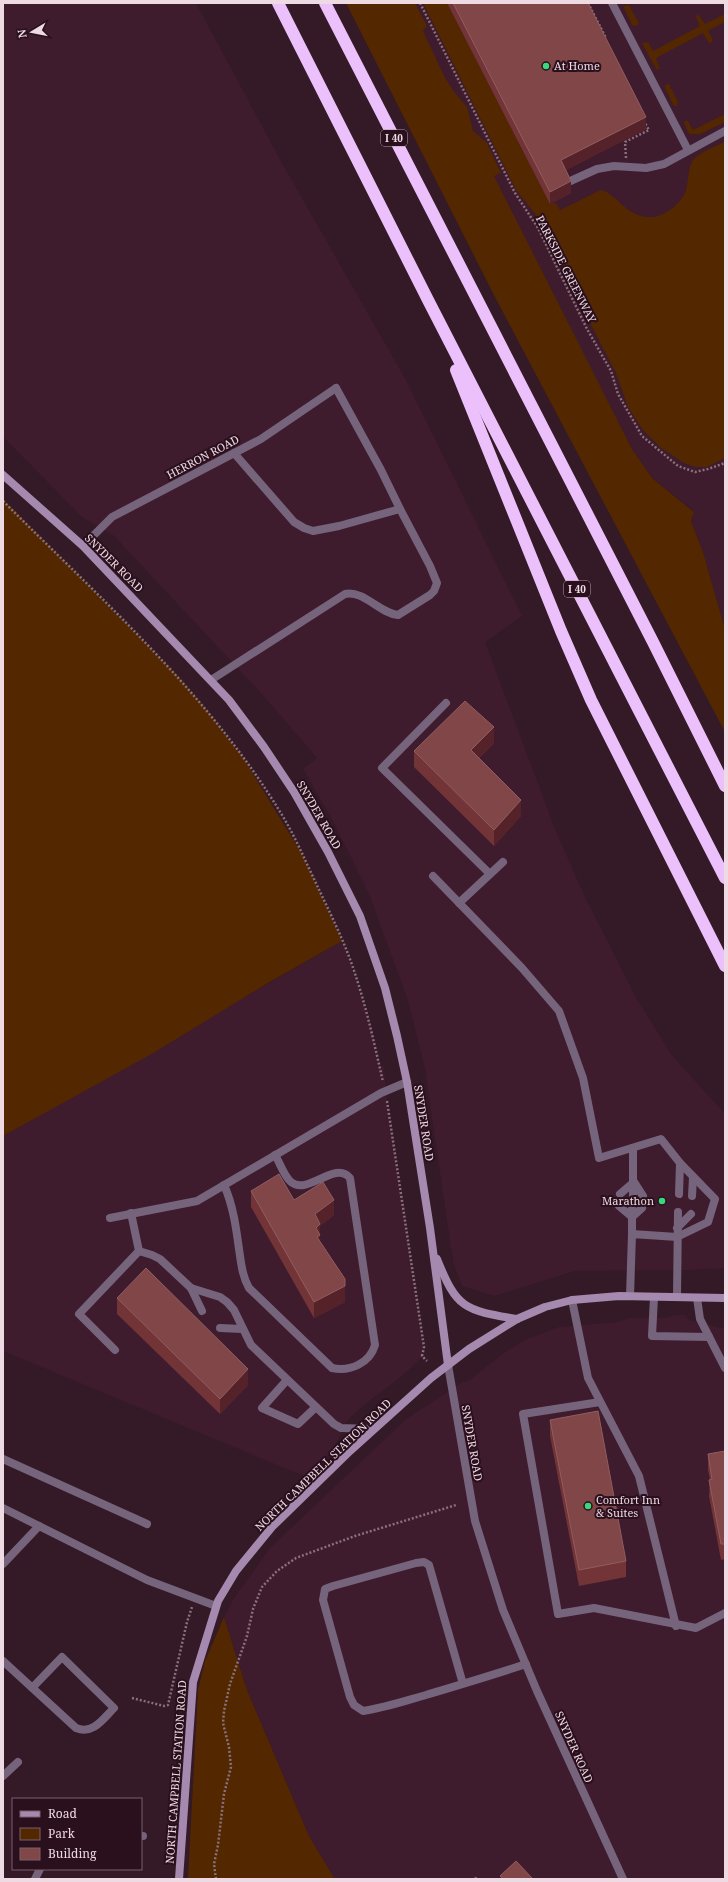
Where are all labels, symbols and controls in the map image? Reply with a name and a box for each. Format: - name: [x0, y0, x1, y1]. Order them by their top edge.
- north arrow: [12, 12, 52, 52]
- text: N: [13, 28, 30, 39]
- place label: At Home: [554, 58, 600, 73]
- marker: At Home: [541, 61, 551, 71]
- road number: I 40: [381, 130, 407, 146]
- street label: PARKSIDE GREENWAY: [533, 213, 600, 325]
- street label: HERRON ROAD: [164, 431, 242, 482]
- street label: SNYDER ROAD: [82, 530, 147, 595]
- road number: I 40: [564, 581, 590, 597]
- street label: SNYDER ROAD: [294, 778, 345, 852]
- street label: SNYDER ROAD: [411, 1084, 438, 1162]
- place label: Marathon: [602, 1193, 654, 1208]
- marker: Marathon: [657, 1196, 667, 1206]
- street label: NORTH CAMPBELL STATION ROAD: [251, 1395, 394, 1534]
- street label: SNYDER ROAD: [458, 1404, 487, 1482]
- place label: Comfort Inn & Suites: [596, 1492, 660, 1520]
- marker: Comfort Inn & Suites: [583, 1501, 593, 1511]
- street label: NORTH CAMPBELL STATION ROAD: [162, 1680, 189, 1864]
- street label: SNYDER ROAD: [552, 1709, 597, 1785]
- legend: [12, 1798, 142, 1870]
- text: Road: [48, 1805, 78, 1822]
- text: Park: [48, 1825, 76, 1842]
- text: Building: [48, 1845, 97, 1862]

